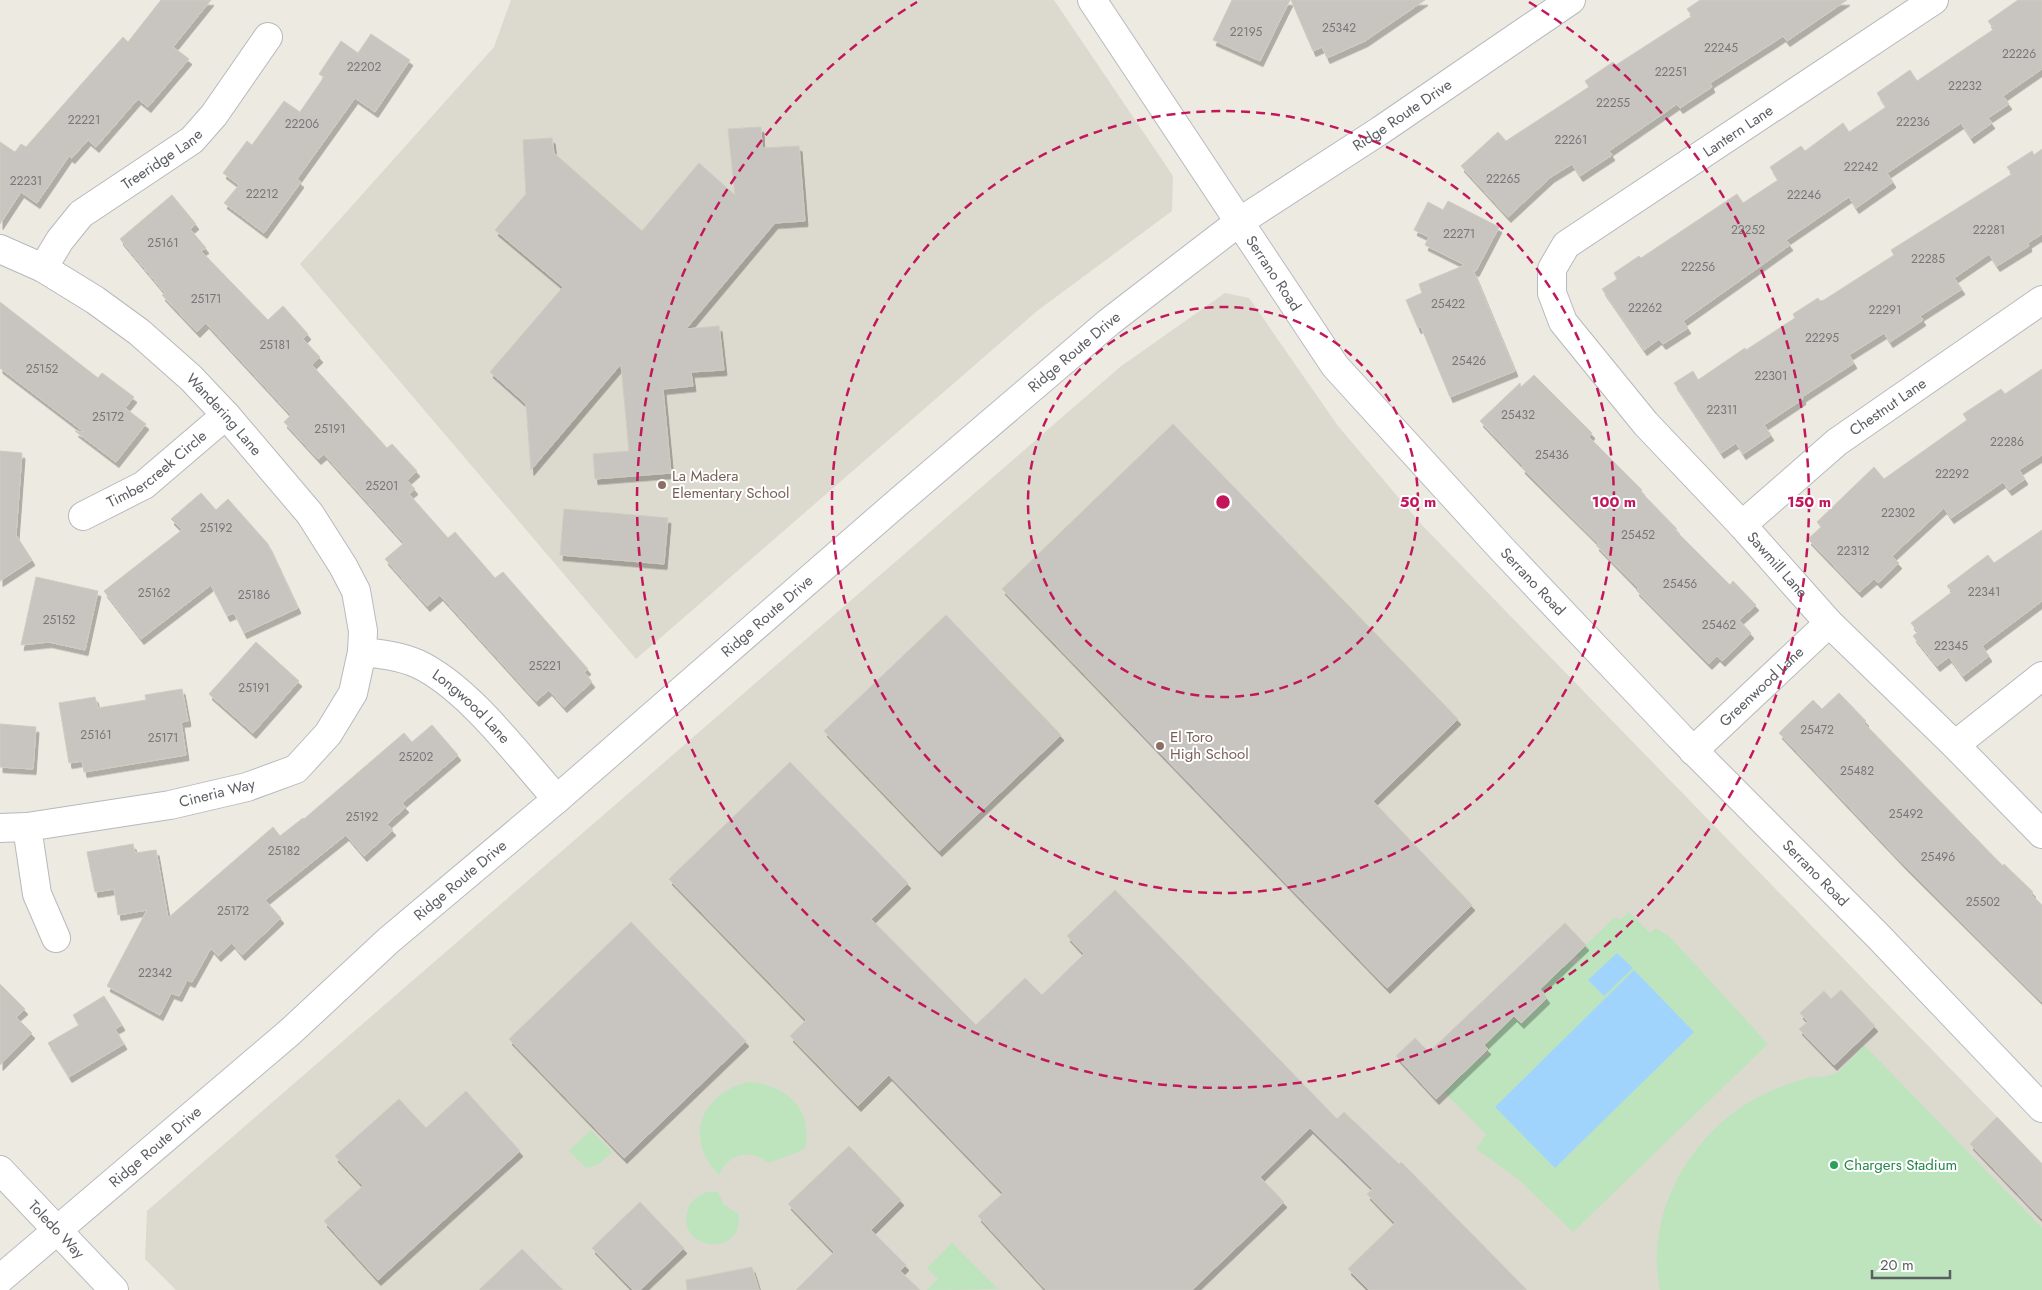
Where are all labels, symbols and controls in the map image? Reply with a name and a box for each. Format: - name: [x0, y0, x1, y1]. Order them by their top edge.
- house number: 25342: [1322, 19, 1356, 37]
- house number: 22195: [1230, 23, 1263, 41]
- house number: 22245: [1704, 39, 1738, 57]
- house number: 22226: [2002, 45, 2036, 63]
- house number: 22202: [347, 58, 381, 76]
- house number: 22251: [1655, 63, 1687, 81]
- street label: Ridge Route Drive: [1348, 74, 1456, 157]
- house number: 22232: [1948, 77, 1982, 95]
- house number: 22255: [1596, 94, 1630, 112]
- street label: Lantern Lane: [1699, 99, 1778, 163]
- house number: 22221: [68, 111, 100, 129]
- house number: 22236: [1896, 113, 1930, 131]
- house number: 22206: [285, 115, 319, 133]
- street label: Treeridge Lane: [117, 124, 208, 195]
- house number: 22261: [1555, 131, 1587, 149]
- house number: 22242: [1844, 158, 1878, 176]
- house number: 22265: [1486, 170, 1520, 188]
- house number: 22231: [10, 172, 42, 190]
- house number: 22212: [246, 185, 279, 203]
- house number: 22246: [1787, 186, 1821, 204]
- house number: 22252: [1731, 221, 1765, 239]
- house number: 22281: [1973, 221, 2005, 239]
- house number: 22271: [1443, 225, 1475, 243]
- street label: Serrano Road: [1240, 231, 1307, 315]
- house number: 25161: [147, 234, 179, 252]
- house number: 22285: [1911, 250, 1945, 268]
- house number: 22256: [1681, 258, 1715, 276]
- house number: 25171: [191, 290, 221, 308]
- house number: 25422: [1431, 295, 1465, 313]
- house number: 22262: [1628, 299, 1662, 317]
- house number: 22291: [1869, 301, 1901, 319]
- street label: Ridge Route Drive: [1023, 306, 1125, 398]
- house number: 22295: [1805, 329, 1839, 347]
- house number: 25181: [260, 336, 290, 354]
- house number: 25426: [1452, 352, 1486, 370]
- house number: 25152: [26, 360, 58, 378]
- house number: 22301: [1755, 367, 1787, 385]
- street label: Wandering Lane: [181, 368, 267, 461]
- street label: Chestnut Lane: [1845, 372, 1931, 441]
- house number: 22311: [1706, 401, 1738, 419]
- house number: 25432: [1501, 406, 1535, 424]
- house number: 25172: [92, 408, 124, 426]
- house number: 25191: [314, 420, 346, 438]
- street label: Timbercreek Circle: [103, 425, 212, 513]
- house number: 22286: [1990, 433, 2024, 451]
- house number: 25436: [1535, 446, 1569, 464]
- place label: La Madera Elementary School: [672, 465, 789, 504]
- house number: 22292: [1935, 465, 1969, 483]
- house number: 25201: [365, 477, 399, 495]
- marker: La Madera Elementary School: [656, 479, 668, 491]
- text: 50 m: [1400, 491, 1436, 513]
- text: 100 m: [1592, 491, 1636, 513]
- text: 150 m: [1787, 491, 1831, 513]
- centre of rings: [1214, 493, 1232, 511]
- house number: 22302: [1881, 504, 1915, 522]
- house number: 25192: [200, 519, 233, 537]
- house number: 25452: [1621, 526, 1655, 544]
- street label: Sawmill Lane: [1742, 527, 1813, 603]
- house number: 22312: [1837, 542, 1869, 560]
- street label: Serrano Road: [1495, 543, 1571, 621]
- street label: Ridge Route Drive: [716, 570, 818, 662]
- house number: 25456: [1663, 575, 1697, 593]
- house number: 22341: [1968, 583, 2000, 601]
- house number: 25162: [138, 584, 171, 602]
- house number: 25186: [238, 586, 270, 604]
- house number: 25152: [43, 611, 75, 629]
- house number: 25462: [1702, 616, 1736, 634]
- house number: 22345: [1934, 637, 1968, 655]
- street label: Greenwood Lane: [1714, 641, 1809, 732]
- house number: 25221: [529, 657, 561, 675]
- street label: Longwood Lane: [428, 664, 516, 749]
- house number: 25191: [238, 679, 270, 697]
- house number: 25472: [1800, 721, 1834, 739]
- house number: 25161: [80, 726, 112, 744]
- place label: El Toro High School: [1170, 726, 1249, 765]
- house number: 25171: [148, 729, 178, 747]
- marker: El Toro High School: [1154, 740, 1166, 752]
- house number: 25202: [399, 748, 433, 766]
- house number: 25482: [1840, 762, 1874, 780]
- street label: Cineria Way: [177, 773, 258, 813]
- house number: 25492: [1889, 805, 1923, 823]
- house number: 25192: [346, 808, 379, 826]
- street label: Ridge Route Drive: [409, 835, 512, 926]
- street label: Serrano Road: [1777, 835, 1854, 912]
- house number: 25182: [268, 842, 300, 860]
- house number: 25496: [1921, 848, 1955, 866]
- house number: 25502: [1966, 893, 2000, 911]
- house number: 25172: [217, 902, 249, 920]
- house number: 22342: [138, 964, 172, 982]
- street label: Ridge Route Drive: [104, 1101, 207, 1193]
- place label: Chargers Stadium: [1844, 1154, 1957, 1176]
- marker: Chargers Stadium: [1828, 1159, 1840, 1171]
- street label: Toledo Way: [23, 1195, 90, 1264]
- scale bar: [1872, 1248, 1950, 1280]
- text: 20 m: [1880, 1254, 1914, 1276]

